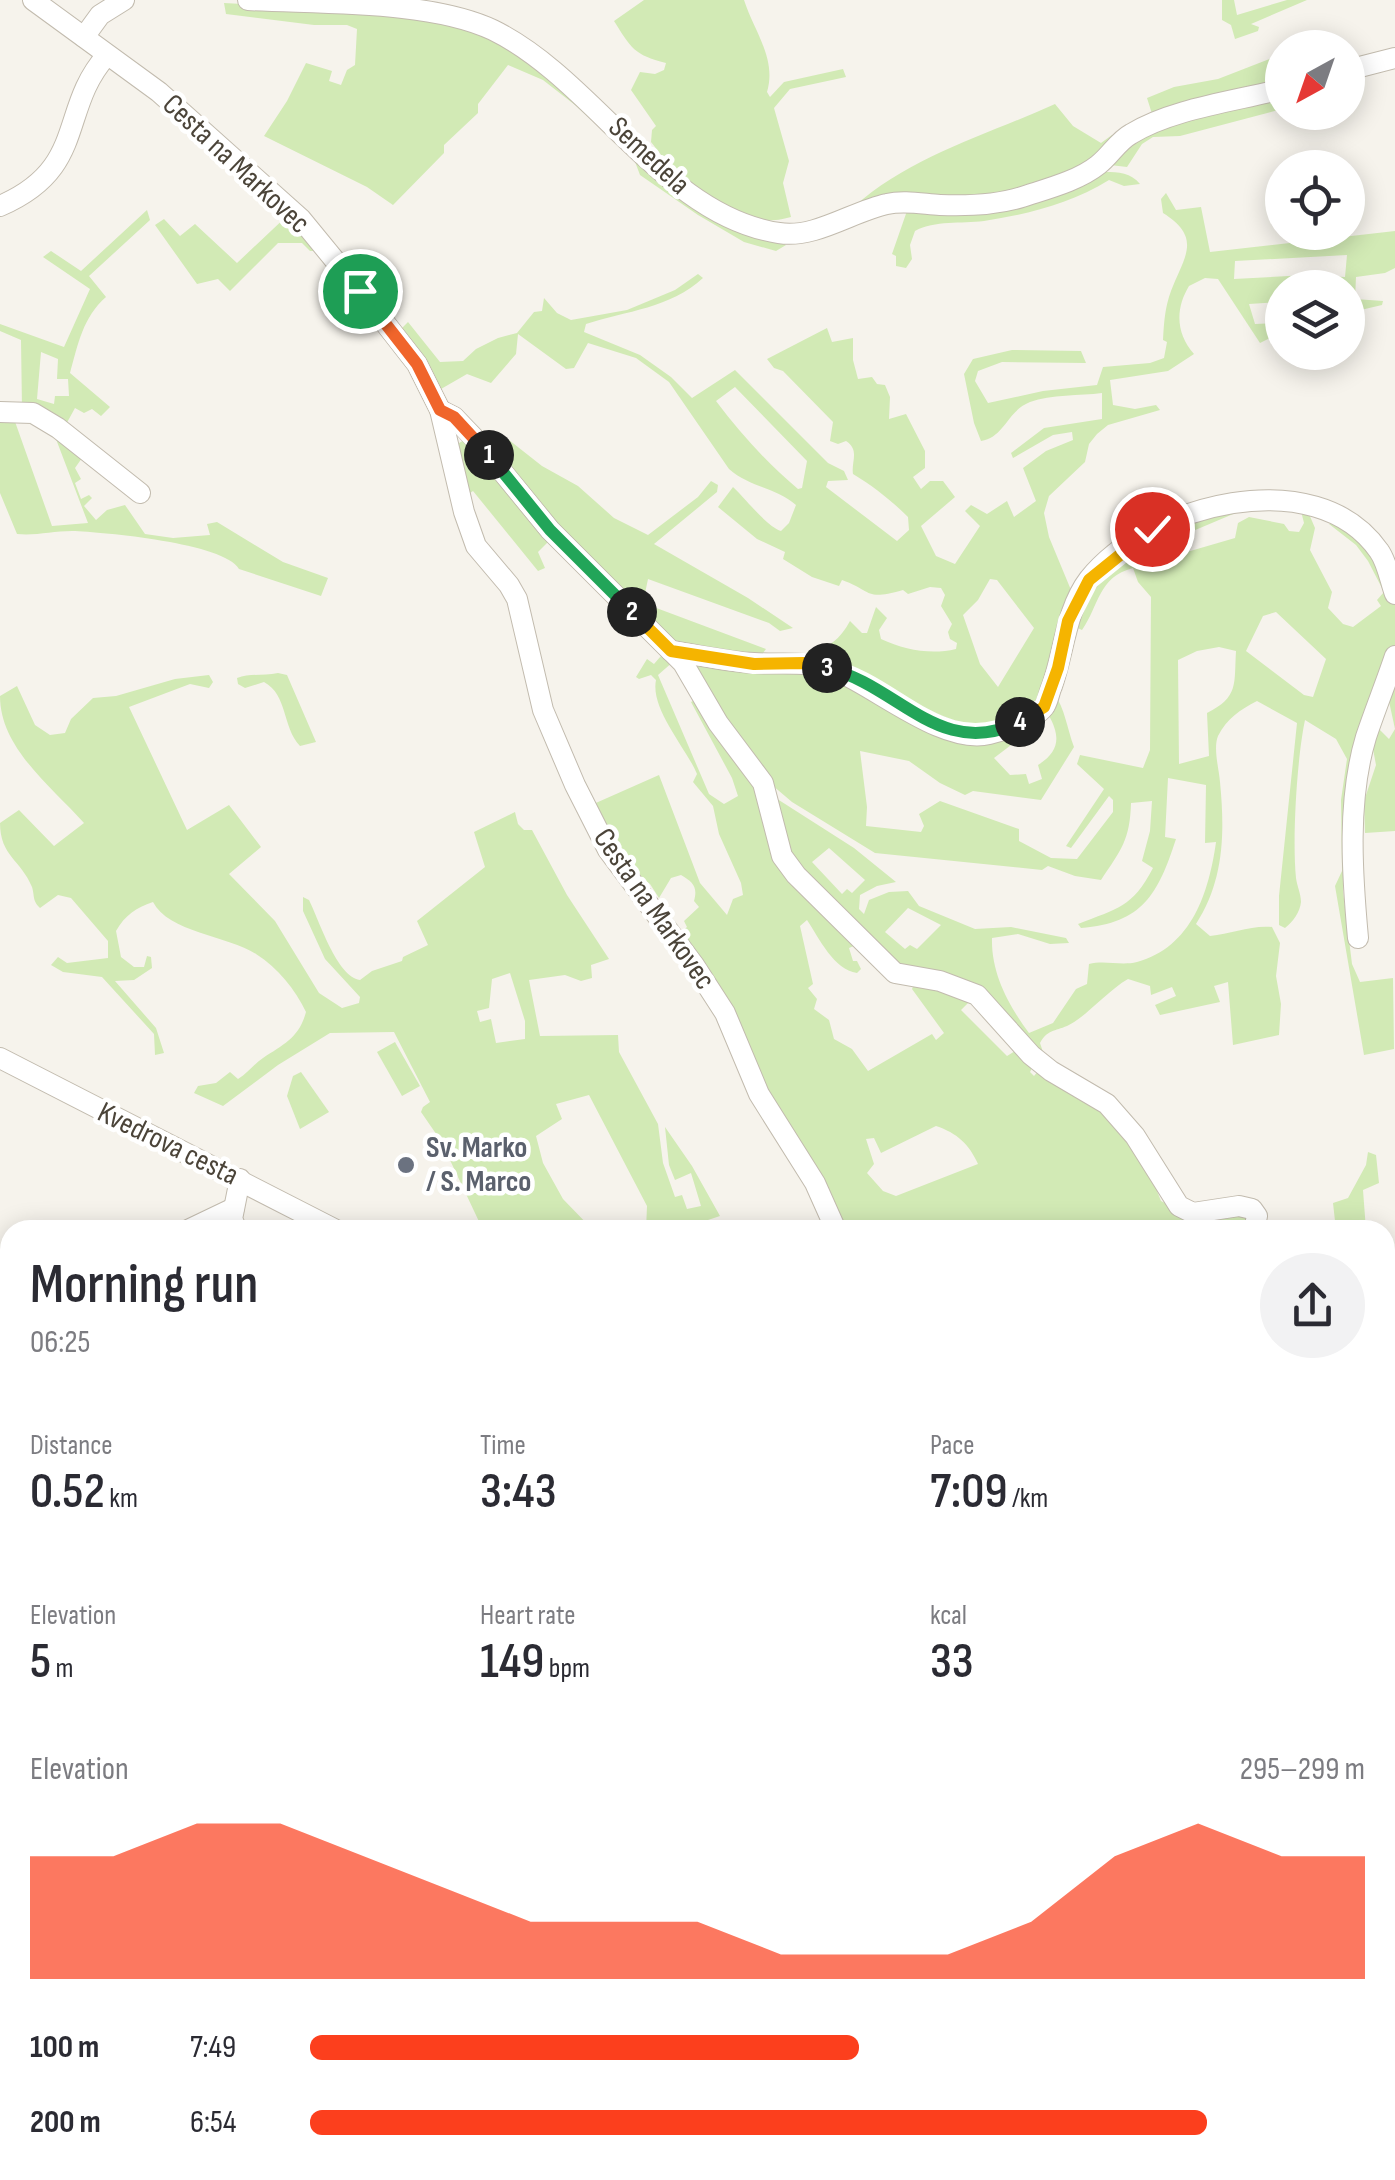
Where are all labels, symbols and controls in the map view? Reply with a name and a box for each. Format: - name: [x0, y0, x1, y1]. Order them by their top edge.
- north arrow: [1265, 30, 1365, 130]
- map controls: [1265, 30, 1365, 370]
- street label: Cesta na Markovec: [155, 87, 317, 241]
- street label: Semedela: [601, 109, 697, 203]
- button: locate: [1265, 150, 1365, 250]
- pin: [318, 249, 403, 334]
- icon: arrive: [333, 264, 388, 319]
- button: layers: [1265, 270, 1365, 370]
- pin: 1: [464, 430, 514, 480]
- text: 1: [484, 438, 494, 471]
- pin: [1110, 487, 1195, 572]
- icon: check: [1125, 502, 1180, 557]
- pin: 2: [607, 587, 657, 637]
- text: 2: [626, 595, 638, 628]
- pin: 3: [802, 643, 852, 693]
- text: 3: [821, 651, 833, 684]
- pin: 4: [995, 697, 1045, 747]
- text: 4: [1013, 705, 1027, 738]
- street label: Cesta na Markovec: [585, 822, 723, 996]
- street label: Kvedrova cesta: [92, 1095, 244, 1193]
- place label: Sv. Marko / S. Marco: [426, 1130, 531, 1200]
- marker: Sv. Marko / S. Marco: [395, 1154, 417, 1176]
- text: Morning run: [30, 1252, 258, 1319]
- button: share: [1260, 1253, 1365, 1358]
- text: 06:25: [30, 1323, 90, 1362]
- text: Distance: [30, 1429, 113, 1462]
- text: Time: [480, 1429, 526, 1462]
- text: Pace: [930, 1429, 975, 1462]
- text: 0.52: [30, 1462, 105, 1522]
- text: 3:43: [480, 1462, 557, 1522]
- text: 7:09: [930, 1462, 1007, 1522]
- text: km: [105, 1482, 138, 1515]
- text: /km: [1007, 1482, 1048, 1515]
- text: Elevation: [30, 1599, 116, 1632]
- text: Heart rate: [480, 1599, 576, 1632]
- text: kcal: [930, 1599, 967, 1632]
- text: 5: [30, 1632, 51, 1692]
- text: 149: [480, 1632, 544, 1692]
- text: 33: [930, 1632, 974, 1692]
- text: m: [51, 1652, 74, 1685]
- text: bpm: [544, 1652, 590, 1685]
- text: Elevation: [30, 1750, 129, 1789]
- text: 295–299 m: [1240, 1750, 1365, 1789]
- text: 100 m: [30, 2028, 99, 2067]
- text: 7:49: [190, 2028, 236, 2067]
- text: 200 m: [30, 2103, 101, 2142]
- text: 6:54: [190, 2103, 236, 2142]

